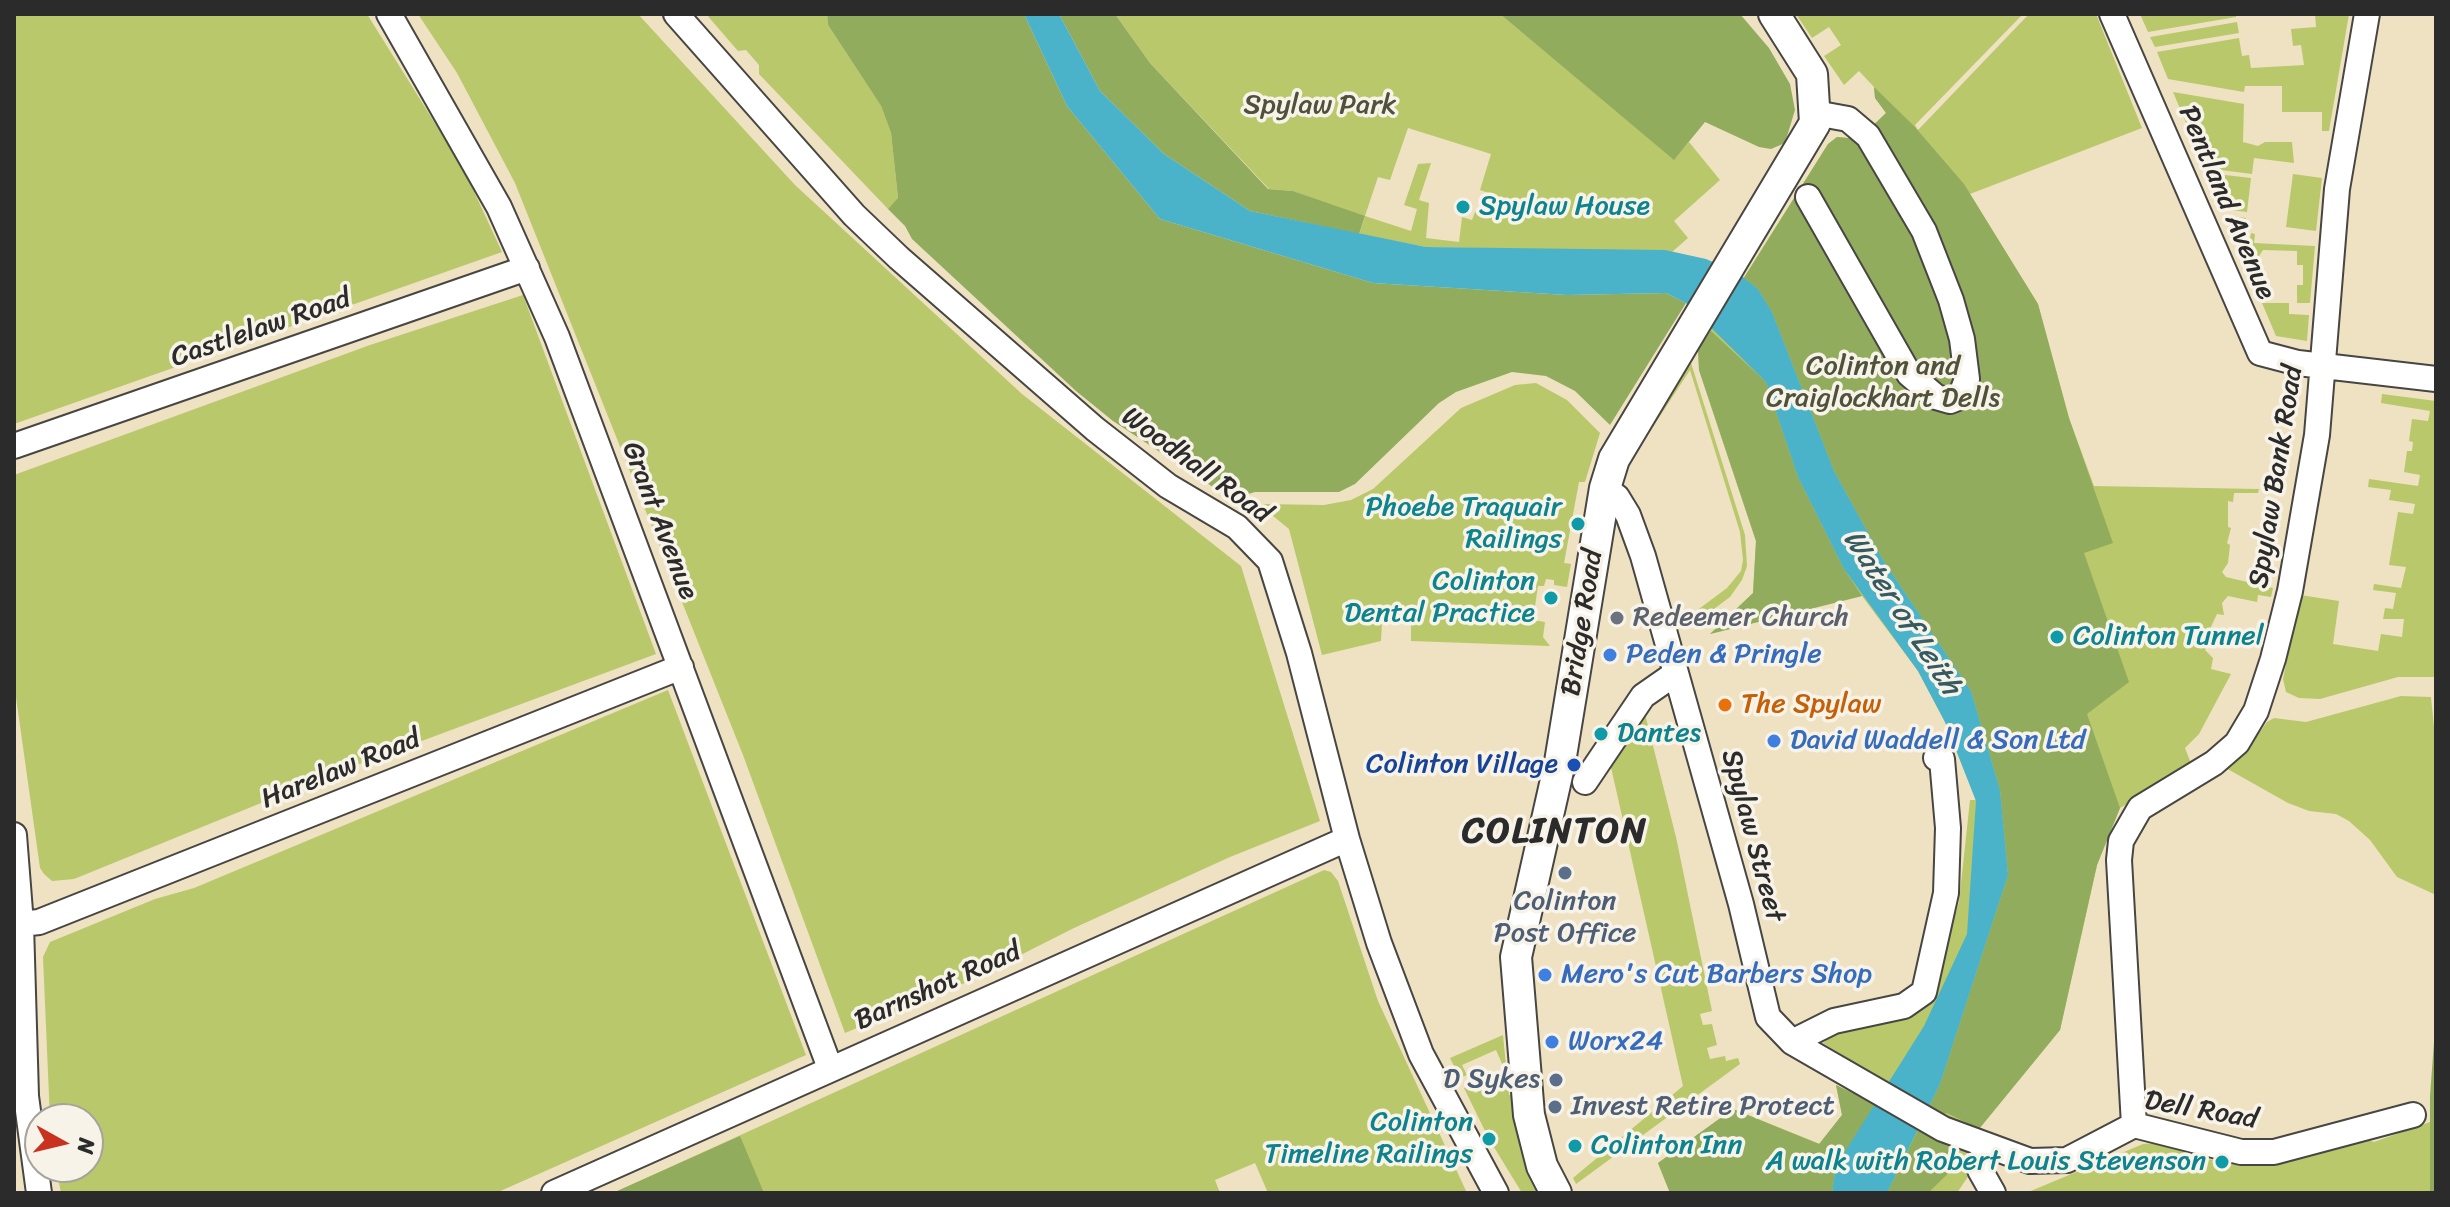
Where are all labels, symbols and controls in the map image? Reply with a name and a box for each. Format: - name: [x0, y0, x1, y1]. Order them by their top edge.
- park label: Spylaw Park: [1244, 89, 1396, 123]
- street label: Pentland Avenue: [2170, 101, 2282, 305]
- place label: Spylaw House: [1479, 190, 1650, 224]
- marker: Spylaw House: [1454, 198, 1472, 216]
- street label: Castlelaw Road: [167, 283, 355, 375]
- park label: Colinton and Craiglockhart Dells: [1766, 350, 2000, 416]
- street label: Spylaw Bank Road: [2243, 363, 2311, 591]
- street label: Woodhall Road: [1115, 400, 1277, 532]
- street label: Grant Avenue: [614, 437, 704, 605]
- place label: Phoebe Traquair Railings: [1365, 491, 1562, 557]
- marker: Phoebe Traquair Railings: [1569, 515, 1587, 533]
- water label: Water of Leith: [1834, 524, 1968, 702]
- street label: Bridge Road: [1555, 548, 1611, 698]
- place label: Colinton Dental Practice: [1344, 565, 1535, 631]
- marker: Colinton Dental Practice: [1542, 589, 1560, 607]
- place label: Redeemer Church: [1633, 601, 1849, 635]
- marker: Redeemer Church: [1608, 609, 1626, 627]
- place label: Colinton Tunnel: [2073, 620, 2264, 654]
- marker: Colinton Tunnel: [2048, 628, 2066, 646]
- place label: Peden & Pringle: [1626, 638, 1822, 672]
- marker: Peden & Pringle: [1601, 646, 1619, 664]
- place label: The Spylaw: [1741, 688, 1881, 722]
- marker: The Spylaw: [1716, 696, 1734, 714]
- place label: Dantes: [1617, 717, 1701, 751]
- street label: Harelaw Road: [257, 723, 425, 817]
- place label: David Waddell & Son Ltd: [1790, 724, 2086, 758]
- marker: Dantes: [1592, 725, 1610, 743]
- marker: David Waddell & Son Ltd: [1765, 732, 1783, 750]
- street label: Spylaw Street: [1713, 746, 1791, 926]
- place label: Colinton Village: [1366, 748, 1558, 782]
- marker: Colinton Village: [1565, 756, 1583, 774]
- district label: COLINTON: [1463, 811, 1647, 855]
- marker: Colinton Post Office: [1556, 864, 1574, 882]
- place label: Colinton Post Office: [1494, 885, 1636, 951]
- street label: Barnshot Road: [850, 935, 1026, 1039]
- place label: Mero's Cut Barbers Shop: [1561, 958, 1872, 992]
- marker: Mero's Cut Barbers Shop: [1536, 966, 1554, 984]
- place label: Worx24: [1568, 1025, 1663, 1059]
- marker: Worx24: [1543, 1033, 1561, 1051]
- place label: D Sykes: [1443, 1063, 1540, 1097]
- marker: D Sykes: [1547, 1071, 1565, 1089]
- street label: Dell Road: [2142, 1085, 2260, 1137]
- place label: Invest Retire Protect: [1571, 1090, 1835, 1124]
- marker: Invest Retire Protect: [1546, 1098, 1564, 1116]
- north arrow: [24, 1103, 104, 1183]
- place label: Colinton Timeline Railings: [1265, 1106, 1473, 1172]
- place label: Colinton Inn: [1591, 1129, 1742, 1163]
- marker: Colinton Timeline Railings: [1480, 1130, 1498, 1148]
- text: N: [66, 1136, 107, 1156]
- marker: Colinton Inn: [1566, 1137, 1584, 1155]
- place label: A walk with Robert Louis Stevenson: [1766, 1145, 2206, 1179]
- marker: A walk with Robert Louis Stevenson: [2213, 1153, 2231, 1171]

